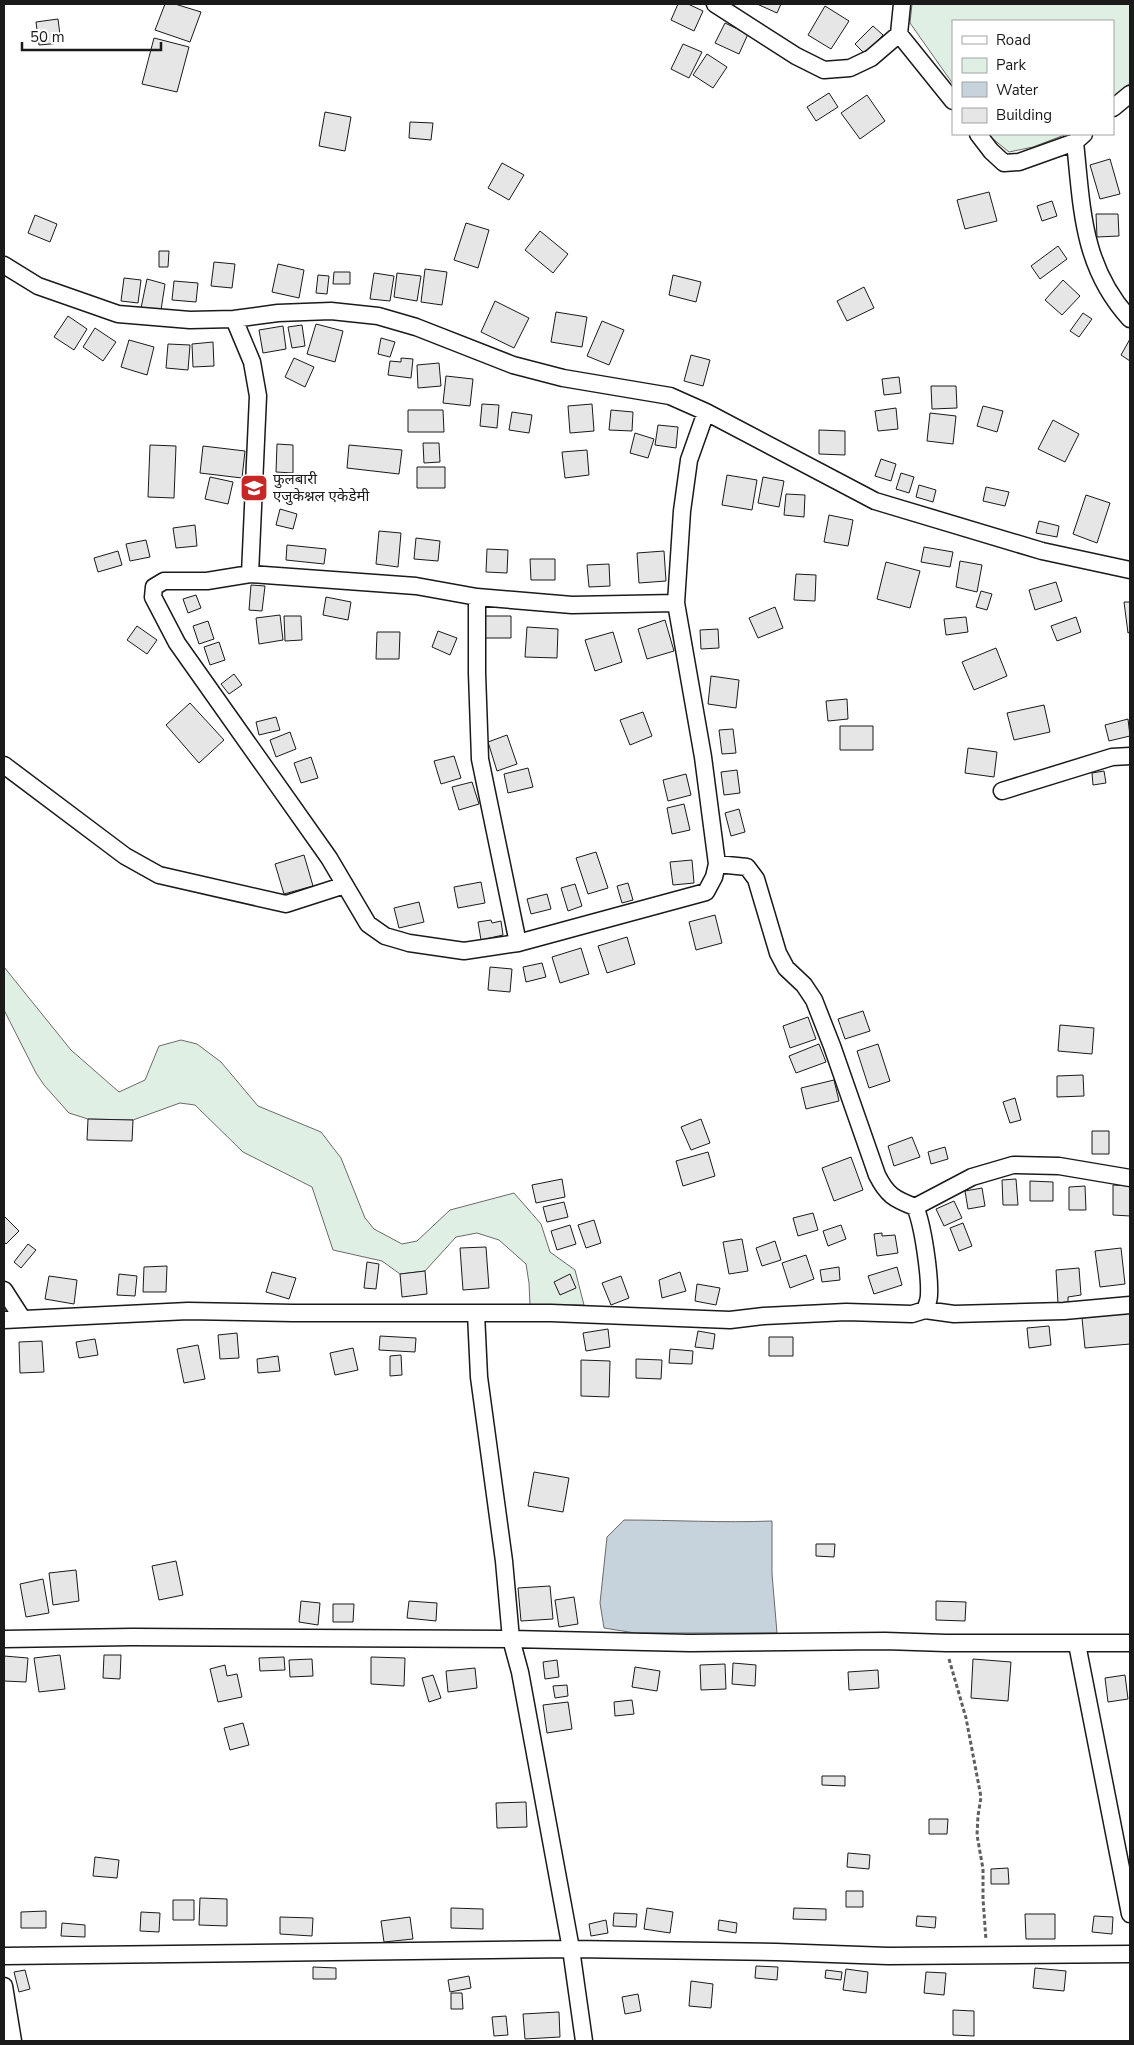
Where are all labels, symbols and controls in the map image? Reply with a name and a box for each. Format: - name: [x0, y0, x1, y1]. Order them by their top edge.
- scale bar: [22, 20, 161, 52]
- legend: [952, 20, 1114, 135]
- text: 50 m: [30, 27, 65, 47]
- text: Road: [996, 30, 1031, 50]
- text: Park: [996, 55, 1026, 75]
- text: Water: [996, 80, 1039, 100]
- text: Building: [996, 105, 1052, 125]
- place label: फुलबारी एजुकेश्नल एकेडेमी: [273, 469, 370, 506]
- school or university icon: फुलबारी एजुकेश्नल एकेडेमी: [239, 473, 269, 503]

